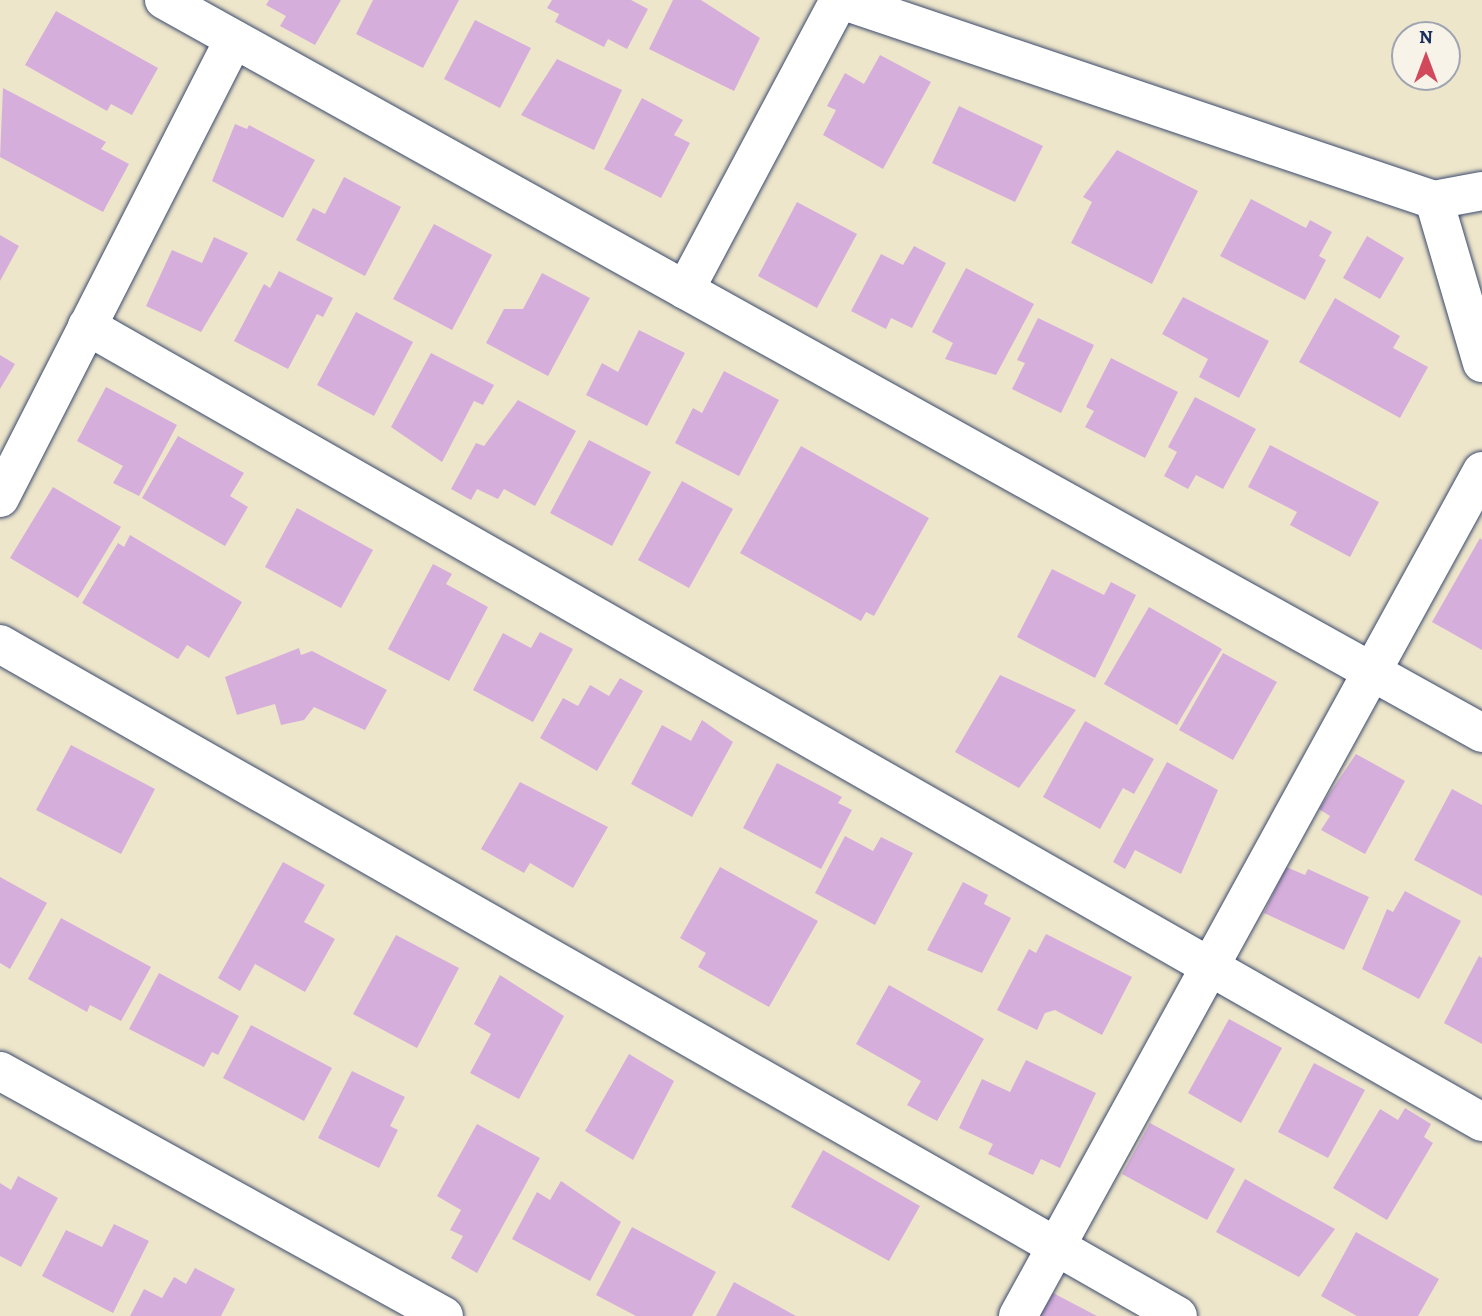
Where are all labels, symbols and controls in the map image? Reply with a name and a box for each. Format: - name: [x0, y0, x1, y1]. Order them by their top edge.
- north arrow: [1391, 21, 1461, 91]
- text: N: [1419, 24, 1433, 50]

